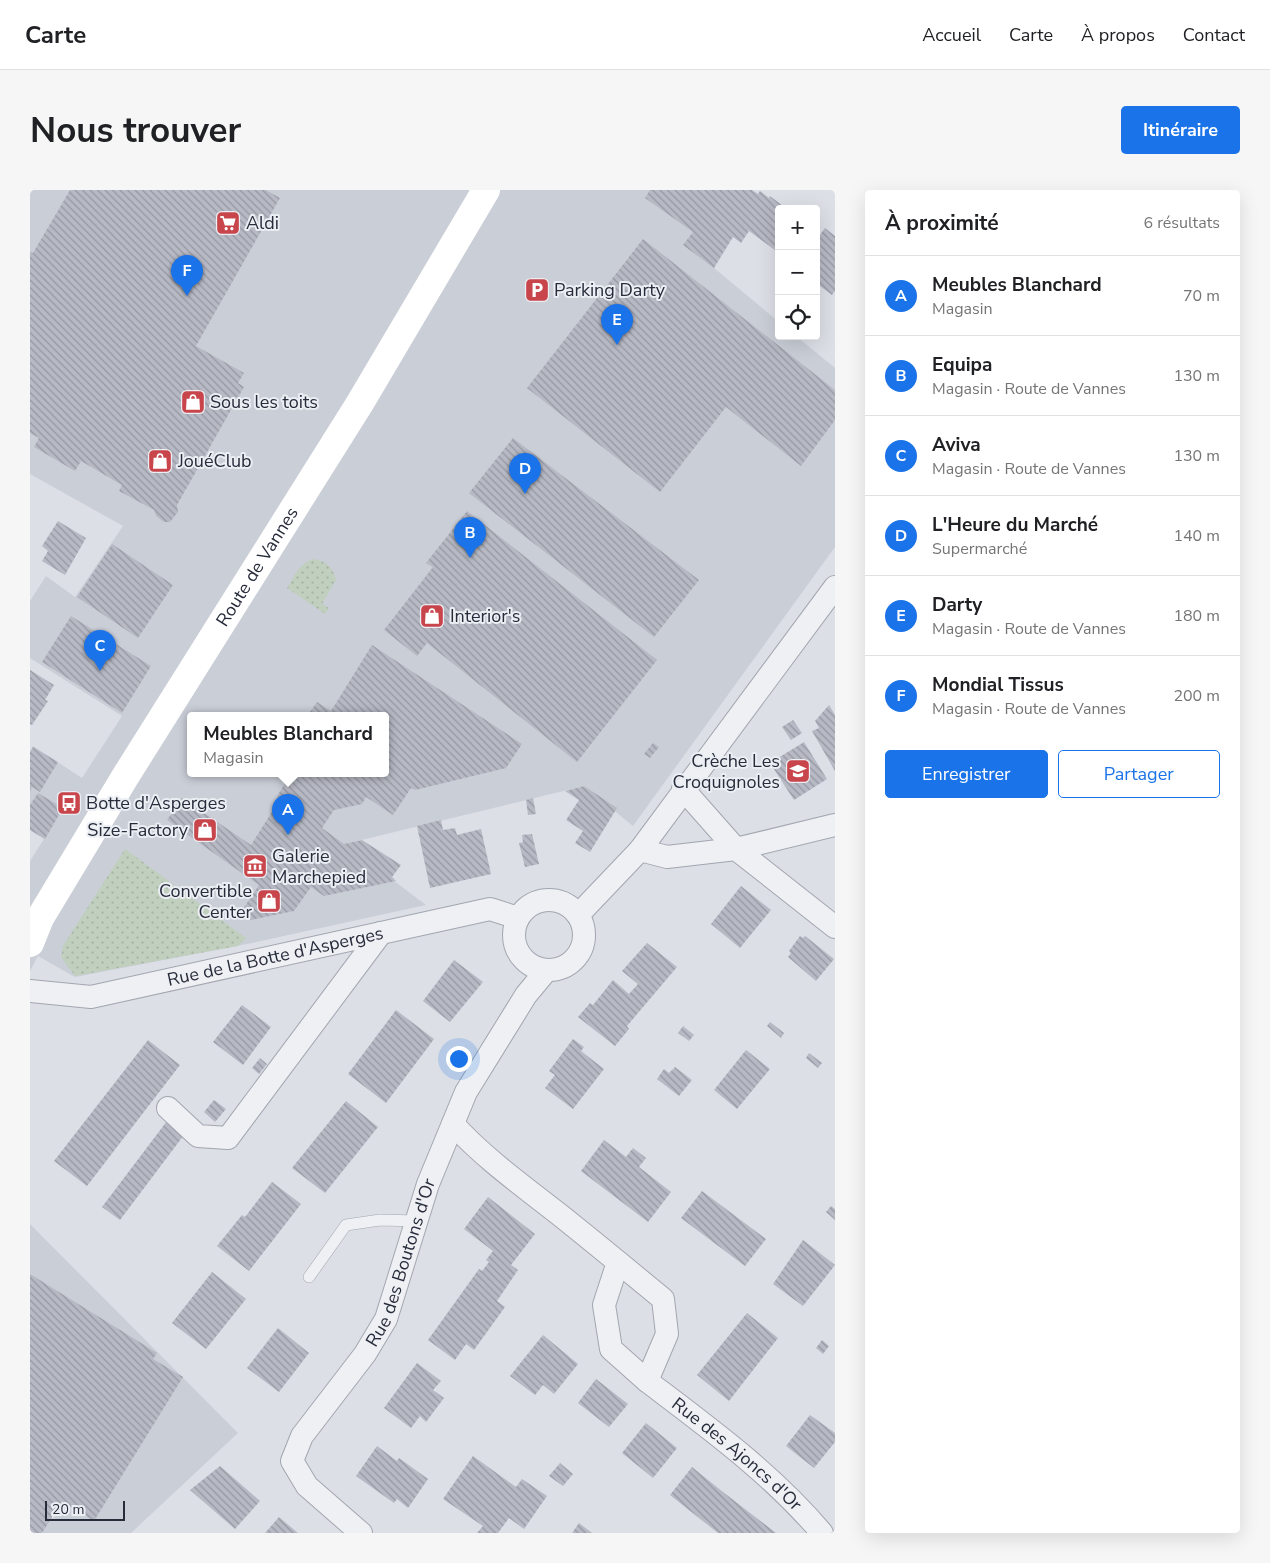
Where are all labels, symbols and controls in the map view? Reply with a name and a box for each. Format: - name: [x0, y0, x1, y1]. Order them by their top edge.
- text: Carte: [25, 19, 86, 51]
- text: Accueil: [922, 23, 981, 47]
- text: Carte: [1009, 23, 1053, 47]
- text: À propos: [1081, 23, 1155, 47]
- text: Contact: [1183, 23, 1245, 47]
- button: Itinéraire: [1121, 106, 1240, 154]
- text: Nous trouver: [30, 107, 241, 154]
- map controls: [775, 205, 820, 340]
- button: +: [775, 205, 820, 250]
- text: À proximité: [885, 209, 999, 237]
- supermarket icon: Aldi: [215, 210, 241, 236]
- place label: Aldi: [246, 211, 279, 235]
- text: 6 résultats: [1144, 212, 1220, 234]
- button: −: [775, 250, 820, 295]
- pin: F: [171, 255, 203, 296]
- text: Meubles Blanchard: [932, 272, 1102, 298]
- parking icon: Parking Darty: [524, 277, 550, 303]
- place label: Parking Darty: [554, 278, 666, 302]
- text: A: [895, 285, 907, 307]
- text: 70 m: [1183, 285, 1220, 307]
- button: locate: [775, 295, 820, 340]
- text: Magasin: [932, 298, 993, 320]
- pin: E: [601, 304, 633, 345]
- text: Equipa: [932, 352, 992, 378]
- text: B: [895, 365, 907, 387]
- text: 130 m: [1173, 365, 1220, 387]
- text: Magasin · Route de Vannes: [932, 378, 1126, 400]
- shop icon: Sous les toits: [180, 389, 206, 415]
- place label: Sous les toits: [210, 390, 318, 414]
- text: Aviva: [932, 432, 981, 458]
- text: C: [896, 445, 906, 467]
- text: 130 m: [1173, 445, 1220, 467]
- shop icon: JouéClub: [147, 448, 173, 474]
- place label: JouéClub: [177, 449, 252, 473]
- pin: D: [509, 453, 541, 494]
- text: Magasin · Route de Vannes: [932, 458, 1126, 480]
- street label: Route de Vannes: [211, 502, 304, 631]
- text: L'Heure du Marché: [932, 512, 1098, 538]
- pin: B: [454, 517, 486, 558]
- text: D: [895, 525, 907, 547]
- text: 140 m: [1173, 525, 1220, 547]
- text: Supermarché: [932, 538, 1027, 560]
- text: Darty: [932, 592, 982, 618]
- shop icon: Interior's: [419, 603, 445, 629]
- place label: Interior's: [450, 604, 520, 628]
- text: E: [896, 605, 906, 627]
- text: 180 m: [1173, 605, 1220, 627]
- text: Magasin · Route de Vannes: [932, 618, 1126, 640]
- pin: C: [84, 630, 116, 671]
- text: Mondial Tissus: [932, 672, 1064, 698]
- text: F: [897, 685, 906, 707]
- text: 200 m: [1173, 685, 1220, 707]
- text: Magasin · Route de Vannes: [932, 698, 1126, 720]
- popup: [187, 712, 389, 777]
- text: Meubles Blanchard: [203, 721, 373, 747]
- text: Magasin: [203, 747, 264, 769]
- place label: Crèche Les Croquignoles: [673, 749, 780, 794]
- button: Enregistrer: [885, 750, 1048, 798]
- button: Partager: [1058, 750, 1220, 798]
- school or university icon: Crèche Les Croquignoles: [785, 758, 811, 784]
- bus stop icon: Botte d'Asperges: [56, 790, 82, 816]
- place label: Botte d'Asperges: [86, 791, 226, 815]
- pin: A: [272, 794, 304, 835]
- shop icon: Size-Factory: [192, 817, 218, 843]
- place label: Size-Factory: [87, 818, 189, 842]
- place label: Galerie Marchepied: [272, 844, 366, 889]
- museum icon: Galerie Marchepied: [242, 853, 268, 879]
- place label: Convertible Center: [159, 879, 253, 924]
- shop icon: Convertible Center: [256, 888, 282, 914]
- street label: Rue de la Botte d'Asperges: [165, 921, 386, 992]
- your location: [446, 1046, 472, 1072]
- street label: Rue des Boutons d'Or: [360, 1174, 441, 1351]
- street label: Rue des Ajoncs d'Or: [667, 1392, 808, 1516]
- scale bar: [45, 1498, 125, 1521]
- text: 20 m: [52, 1500, 84, 1519]

